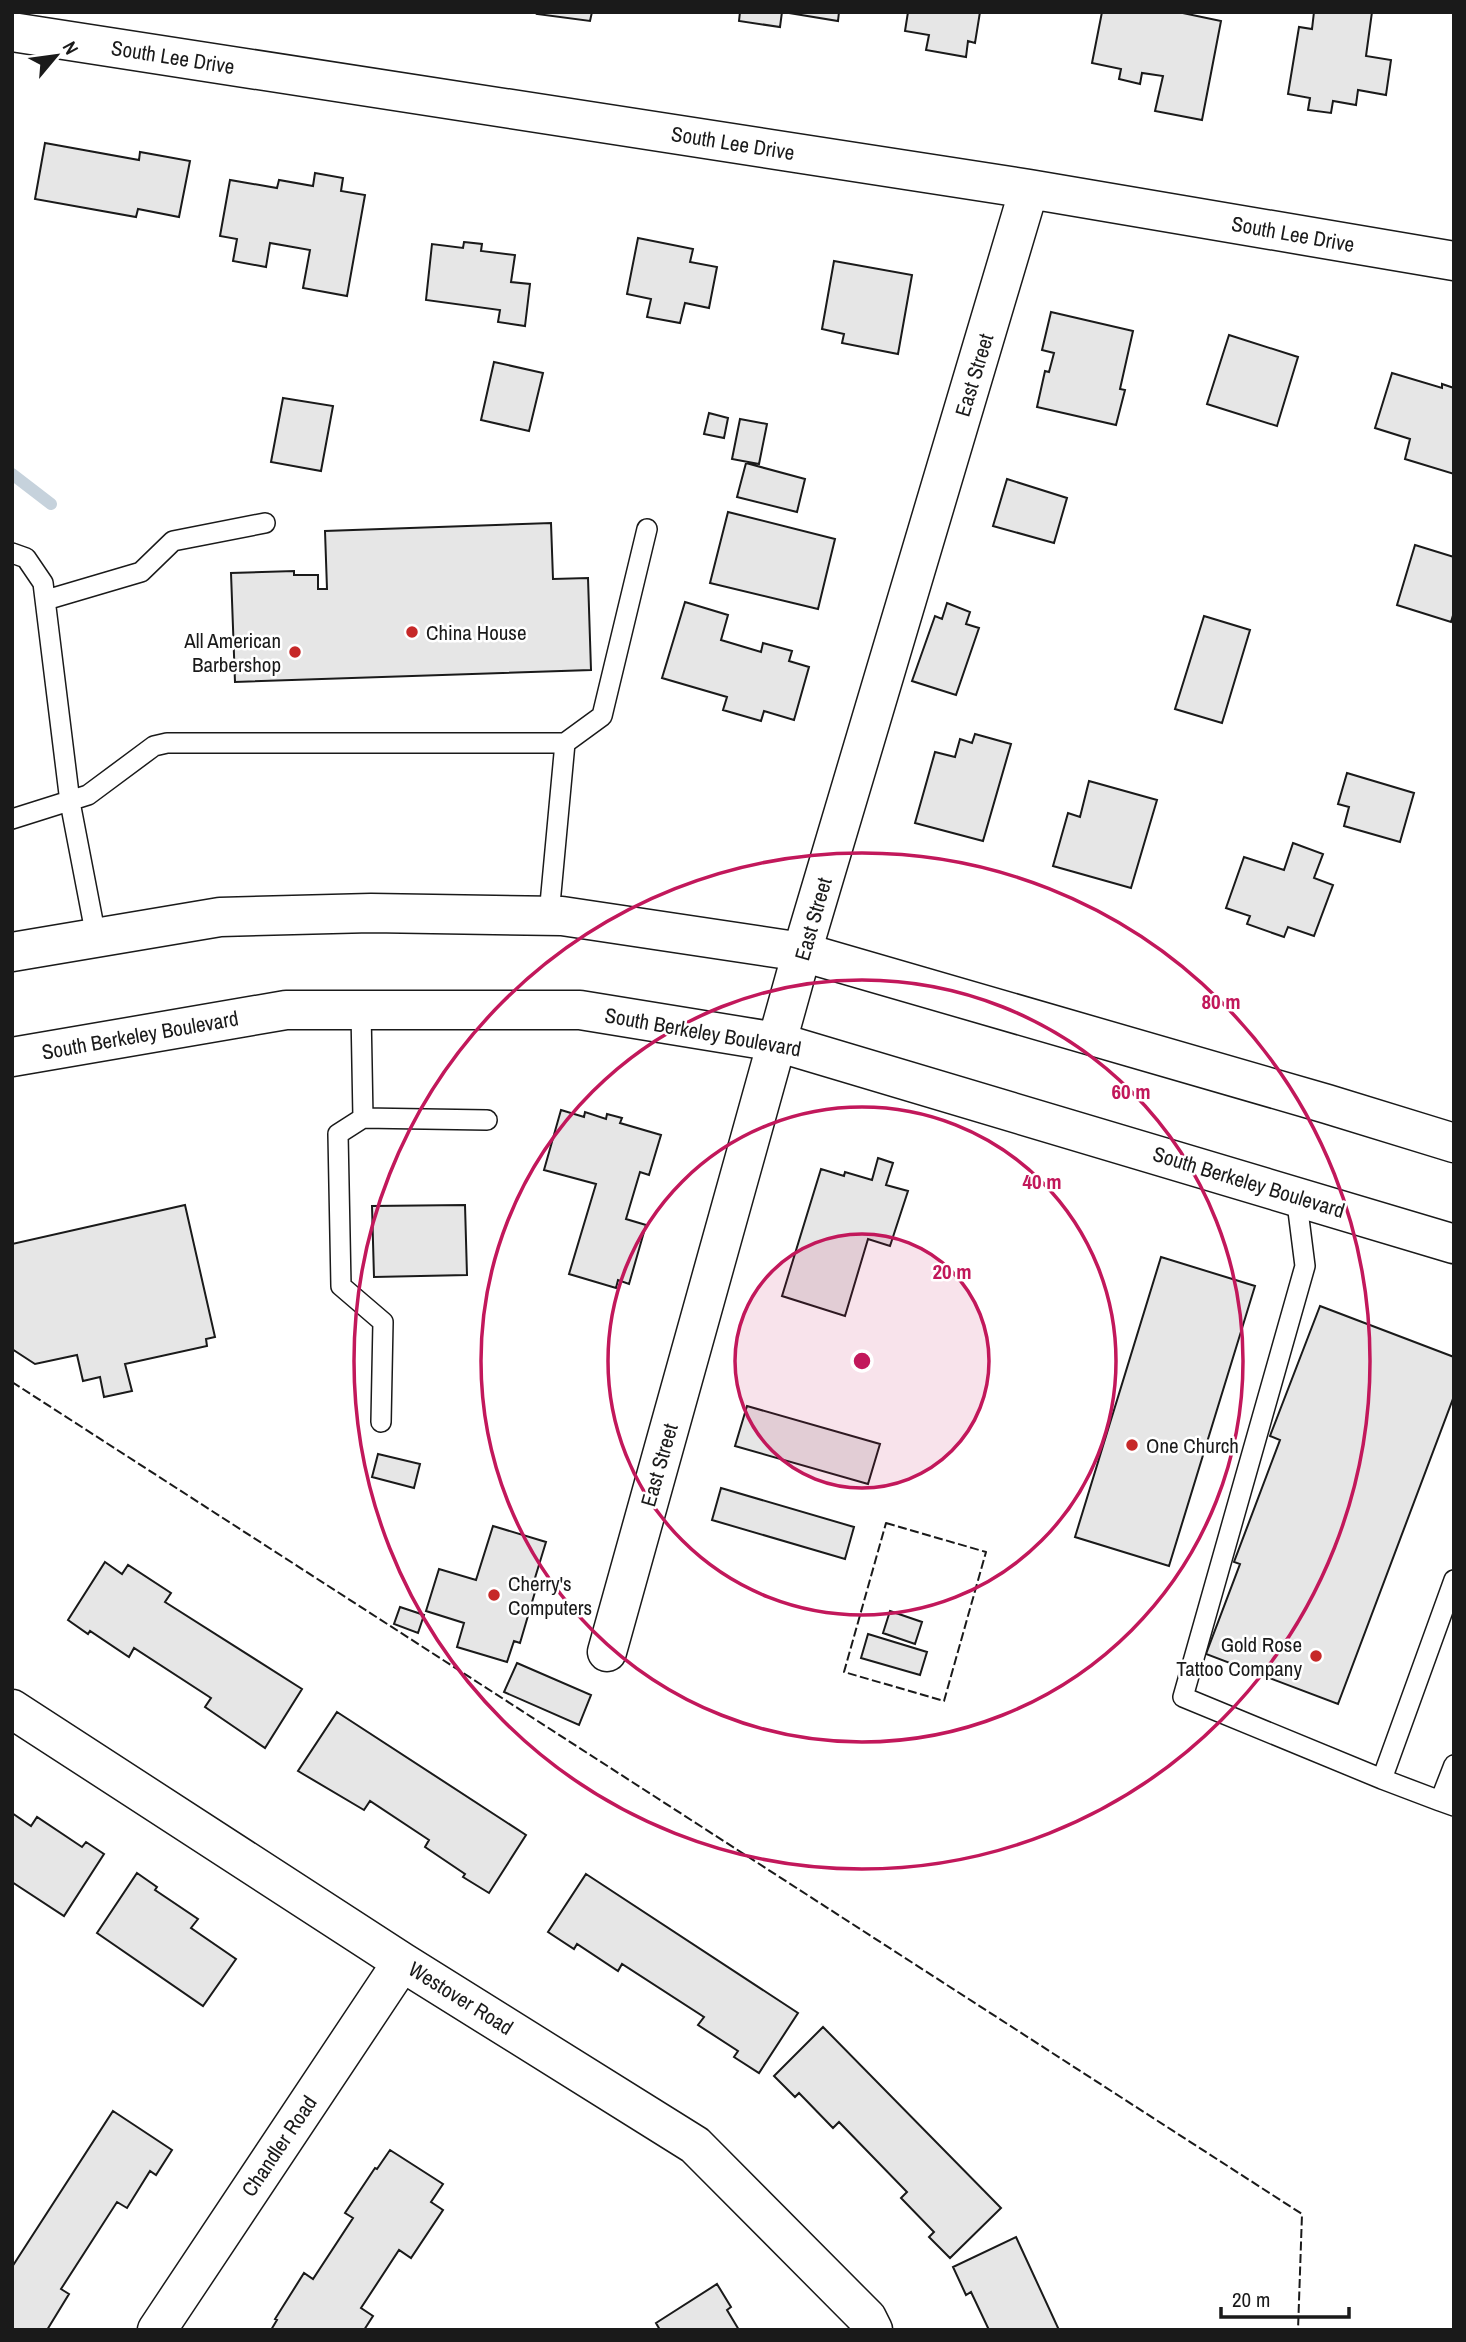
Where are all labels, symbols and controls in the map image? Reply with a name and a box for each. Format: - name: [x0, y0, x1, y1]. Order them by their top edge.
- north arrow: [21, 21, 91, 91]
- street label: South Lee Drive: [109, 33, 237, 81]
- text: N: [57, 37, 85, 59]
- street label: South Lee Drive: [669, 119, 797, 167]
- street label: South Lee Drive: [1229, 209, 1357, 259]
- street label: East Street: [948, 330, 1000, 420]
- place label: China House: [426, 618, 527, 647]
- marker: China House: [404, 624, 420, 640]
- place label: All American Barbershop: [183, 626, 281, 679]
- marker: All American Barbershop: [287, 644, 303, 660]
- street label: East Street: [787, 874, 839, 964]
- text: 80 m: [1201, 987, 1241, 1016]
- street label: South Berkeley Boulevard: [602, 1000, 804, 1064]
- street label: South Berkeley Boulevard: [39, 1003, 241, 1067]
- text: 60 m: [1111, 1077, 1151, 1106]
- street label: South Berkeley Boulevard: [1150, 1139, 1348, 1225]
- text: 40 m: [1022, 1167, 1062, 1196]
- text: 20 m: [932, 1257, 972, 1286]
- centre of rings: [850, 1349, 874, 1373]
- street label: East Street: [633, 1420, 685, 1510]
- place label: One Church: [1146, 1431, 1239, 1460]
- marker: One Church: [1124, 1437, 1140, 1453]
- place label: Cherry's Computers: [508, 1569, 592, 1622]
- marker: Cherry's Computers: [486, 1587, 502, 1603]
- place label: Gold Rose Tattoo Company: [1176, 1630, 1302, 1683]
- marker: Gold Rose Tattoo Company: [1308, 1648, 1324, 1664]
- street label: Westover Road: [403, 1954, 519, 2042]
- street label: Chandler Road: [235, 2090, 323, 2202]
- scale bar: [1221, 2276, 1349, 2320]
- text: 20 m: [1232, 2285, 1270, 2314]

